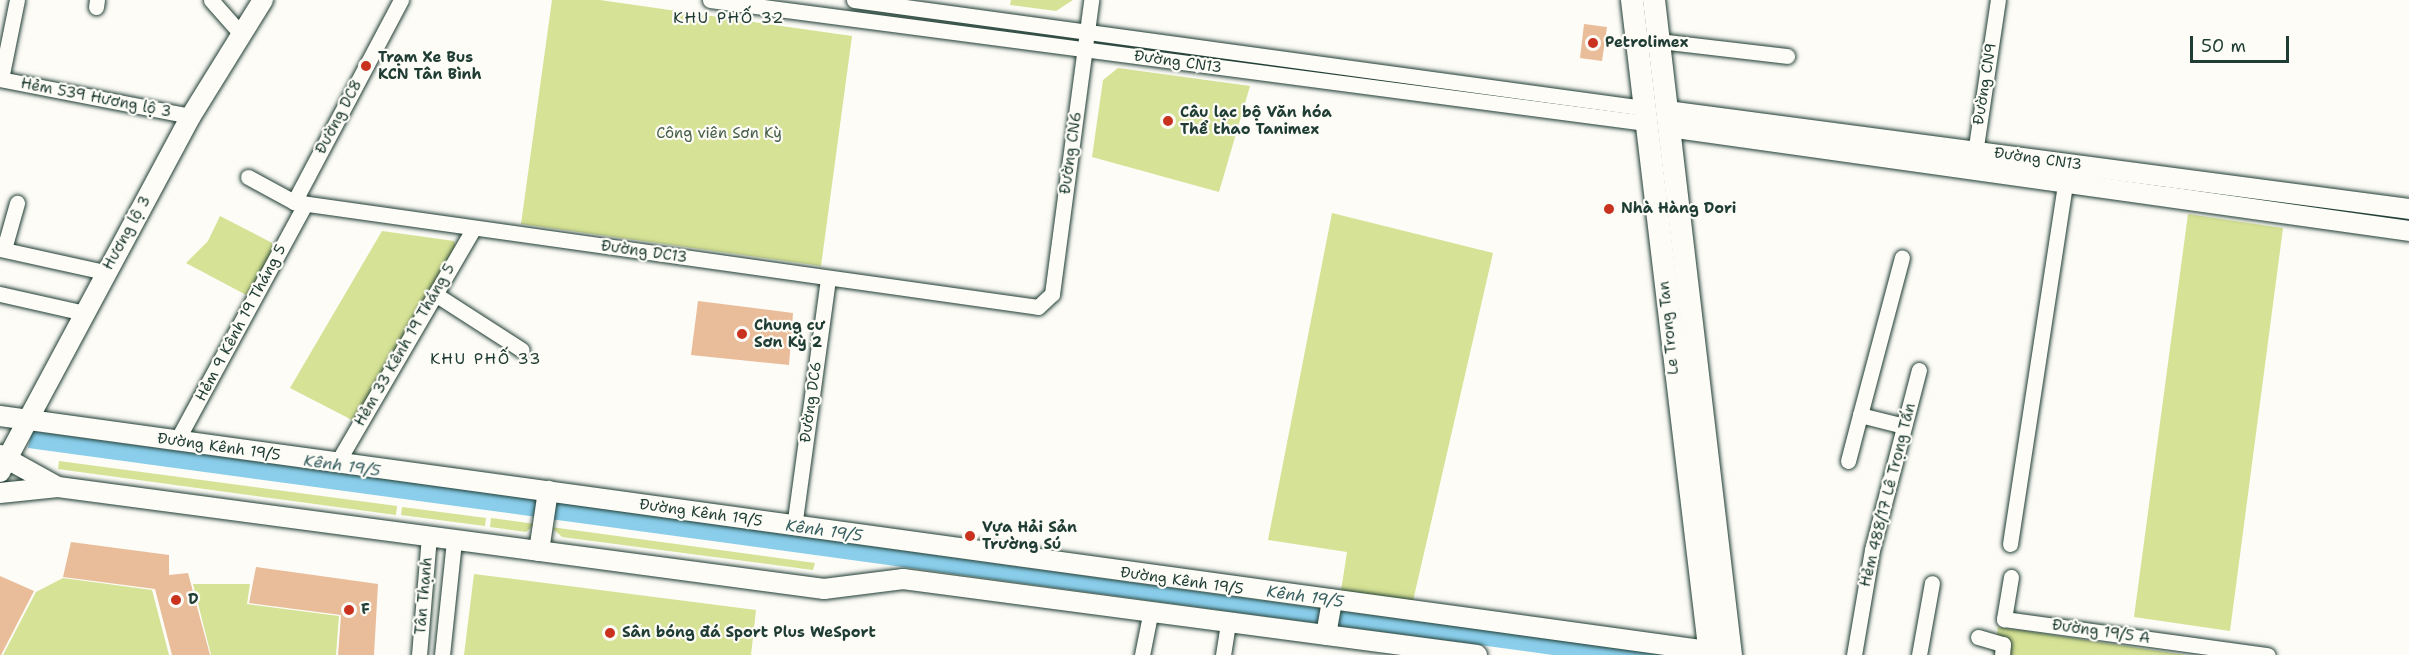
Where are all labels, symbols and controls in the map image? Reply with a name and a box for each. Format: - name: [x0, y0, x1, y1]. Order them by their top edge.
- district label: KHU PHỐ 32: [673, 8, 785, 28]
- scale bar: [2193, 24, 2292, 62]
- place label: Petrolimex: [1605, 34, 1688, 52]
- text: 50 m: [2201, 34, 2246, 58]
- marker: Petrolimex: [1586, 36, 1600, 50]
- street label: Đường CN9: [1970, 42, 2000, 126]
- street label: Đường CN13: [1133, 47, 1223, 77]
- place label: Trạm Xe Bus KCN Tân Bình: [378, 48, 482, 83]
- marker: Trạm Xe Bus KCN Tân Bình: [359, 59, 373, 73]
- street label: Hẻm 539 Hương lộ 3: [19, 75, 173, 121]
- street label: Đường DC8: [312, 77, 366, 157]
- place label: Câu lạc bộ Văn hóa Thể thao Tanimex: [1180, 103, 1332, 138]
- street label: Đường CN6: [1056, 111, 1086, 195]
- marker: Câu lạc bộ Văn hóa Thể thao Tanimex: [1161, 114, 1175, 128]
- park label: Công viên Sơn Kỳ: [656, 125, 782, 143]
- street label: Đường CN13: [1993, 144, 2083, 174]
- street label: Hương lộ 3: [99, 193, 155, 273]
- place label: Nhà Hàng Dori: [1621, 200, 1736, 218]
- marker: Nhà Hàng Dori: [1602, 202, 1616, 216]
- street label: Đường DC13: [600, 237, 688, 267]
- street label: Hẻm 9 Kênh 19 Tháng 5: [192, 241, 290, 405]
- street label: Hẻm 33 Kênh 19 Tháng 5: [351, 261, 459, 429]
- street label: Le Trong Tan: [1655, 280, 1683, 376]
- place label: Chung cư Sơn Kỳ 2: [754, 316, 825, 351]
- marker: Chung cư Sơn Kỳ 2: [735, 327, 749, 341]
- district label: KHU PHỐ 33: [430, 349, 542, 369]
- street label: Đường DC6: [796, 360, 826, 444]
- street label: Hẻm 488/17 Lê Trọng Tấn: [1856, 401, 1920, 589]
- street label: Đường Kênh 19/5: [156, 429, 282, 465]
- water label: Kênh 19/5: [302, 451, 382, 481]
- street label: Đường Kênh 19/5: [638, 495, 764, 531]
- water label: Kênh 19/5: [784, 516, 864, 546]
- place label: Vựa Hải Sản Trường Sú: [982, 518, 1077, 553]
- marker: Vựa Hải Sản Trường Sú: [963, 529, 977, 543]
- street label: Tân Thạnh: [412, 556, 436, 636]
- street label: Đường Kênh 19/5: [1119, 563, 1245, 599]
- water label: Kênh 19/5: [1265, 582, 1345, 612]
- place label: D: [188, 591, 199, 609]
- marker: D: [169, 593, 183, 607]
- place label: F: [361, 601, 370, 619]
- marker: F: [342, 603, 356, 617]
- street label: Đường 19/5 A: [2051, 616, 2151, 648]
- place label: Sân bóng đá Sport Plus WeSport: [622, 624, 876, 642]
- marker: Sân bóng đá Sport Plus WeSport: [603, 626, 617, 640]

